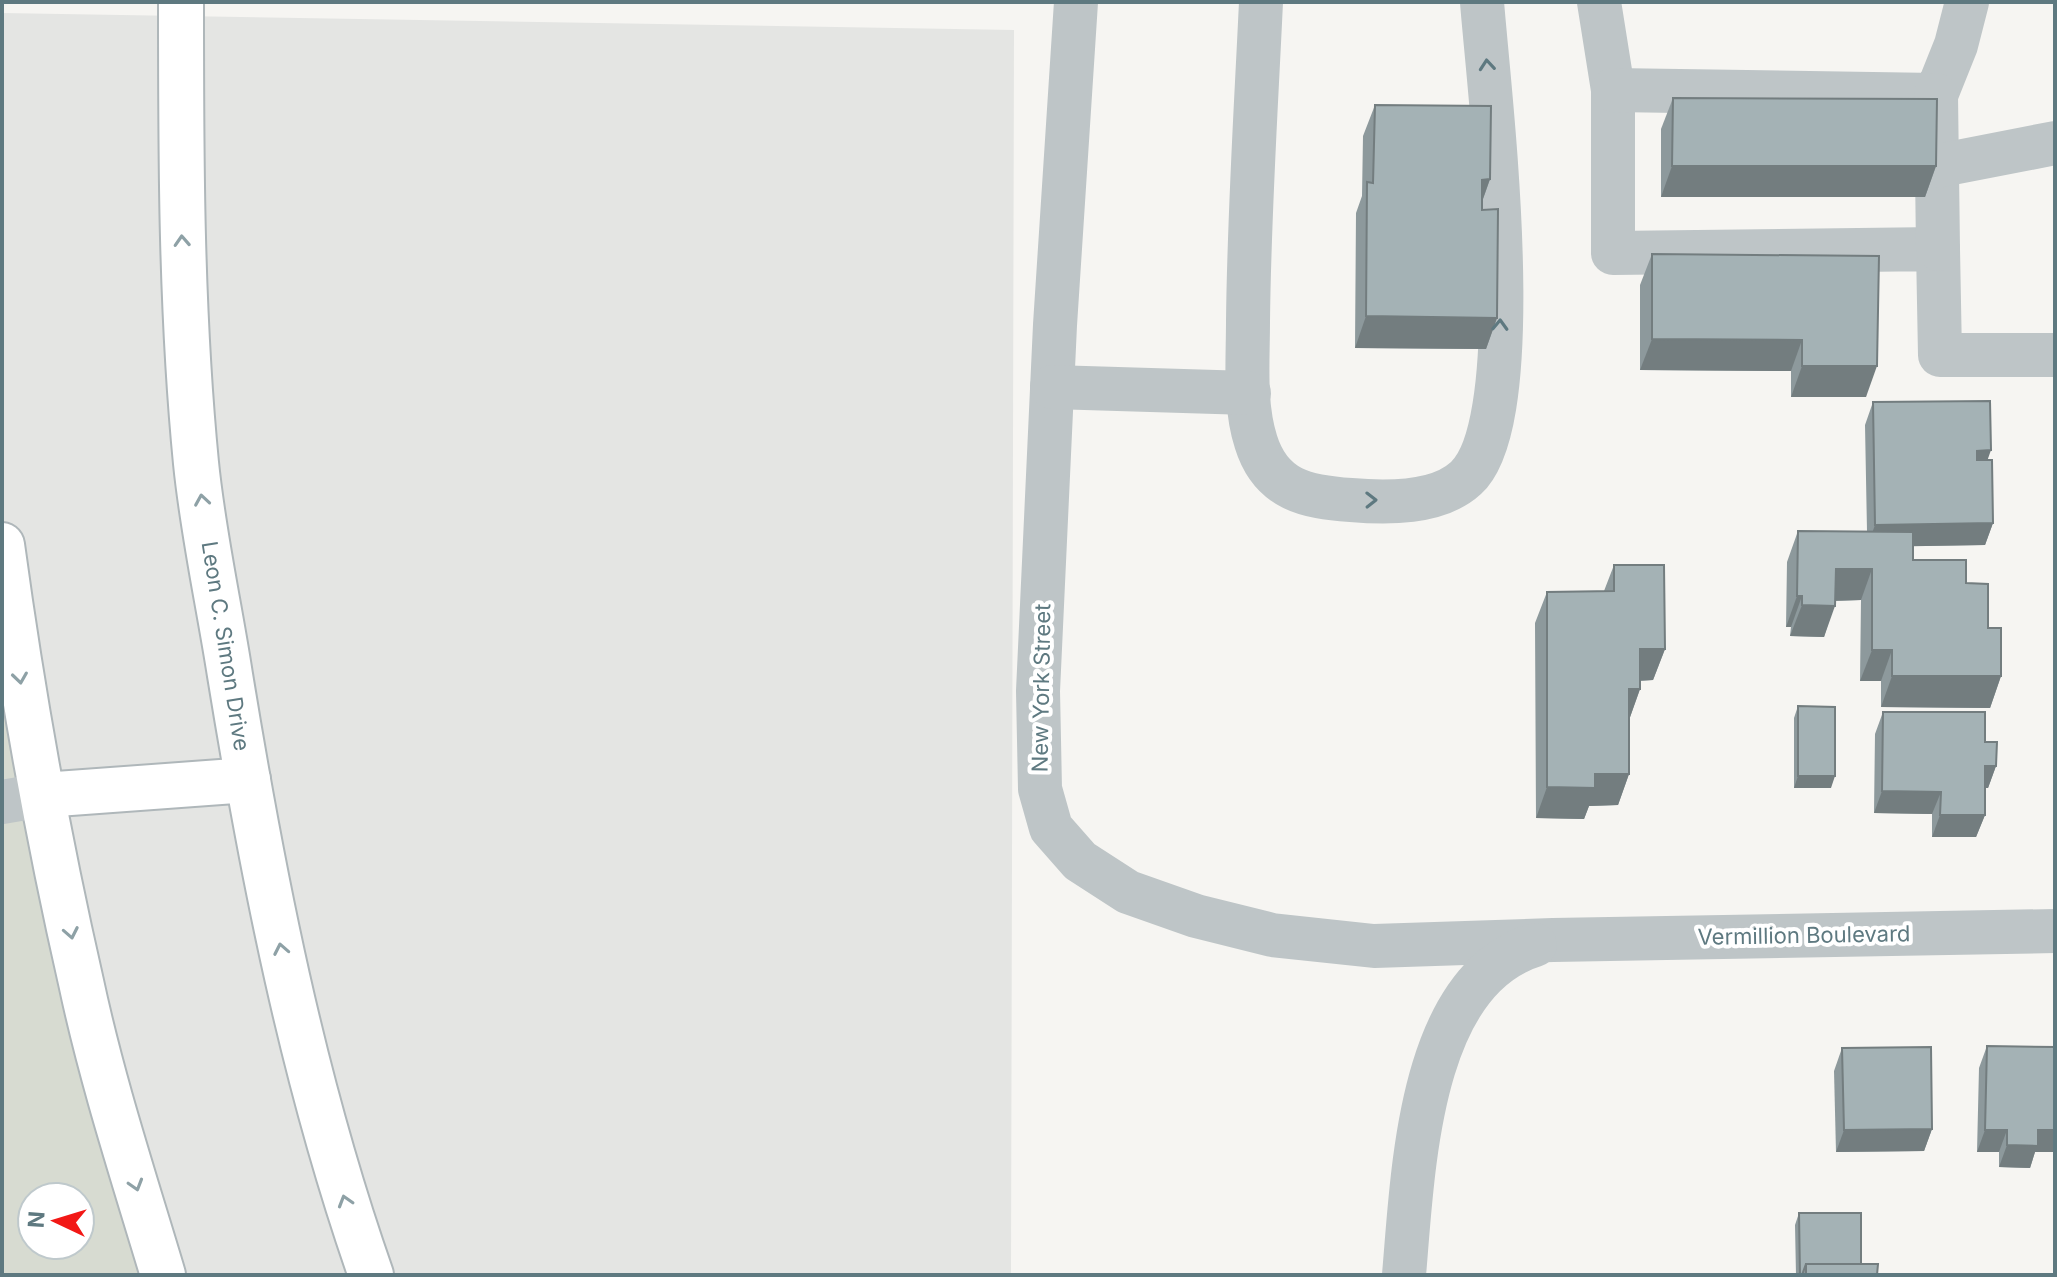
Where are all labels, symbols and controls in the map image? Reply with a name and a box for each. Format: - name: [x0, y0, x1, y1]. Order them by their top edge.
- one-way arrow: [1479, 58, 1496, 71]
- one-way arrow: [174, 234, 191, 247]
- one-way arrow: [1492, 318, 1509, 331]
- one-way arrow: [1365, 492, 1378, 509]
- one-way arrow: [194, 493, 211, 507]
- street label: Leon C. Simon Drive: [197, 539, 255, 753]
- street label: New York Street: [1027, 603, 1055, 773]
- one-way arrow: [11, 671, 28, 685]
- street label: Vermillion Boulevard: [1697, 920, 1911, 950]
- one-way arrow: [61, 926, 78, 940]
- one-way arrow: [273, 943, 290, 957]
- one-way arrow: [126, 1177, 142, 1191]
- north arrow: [16, 1181, 96, 1261]
- one-way arrow: [339, 1195, 355, 1209]
- text: N: [22, 1210, 50, 1229]

